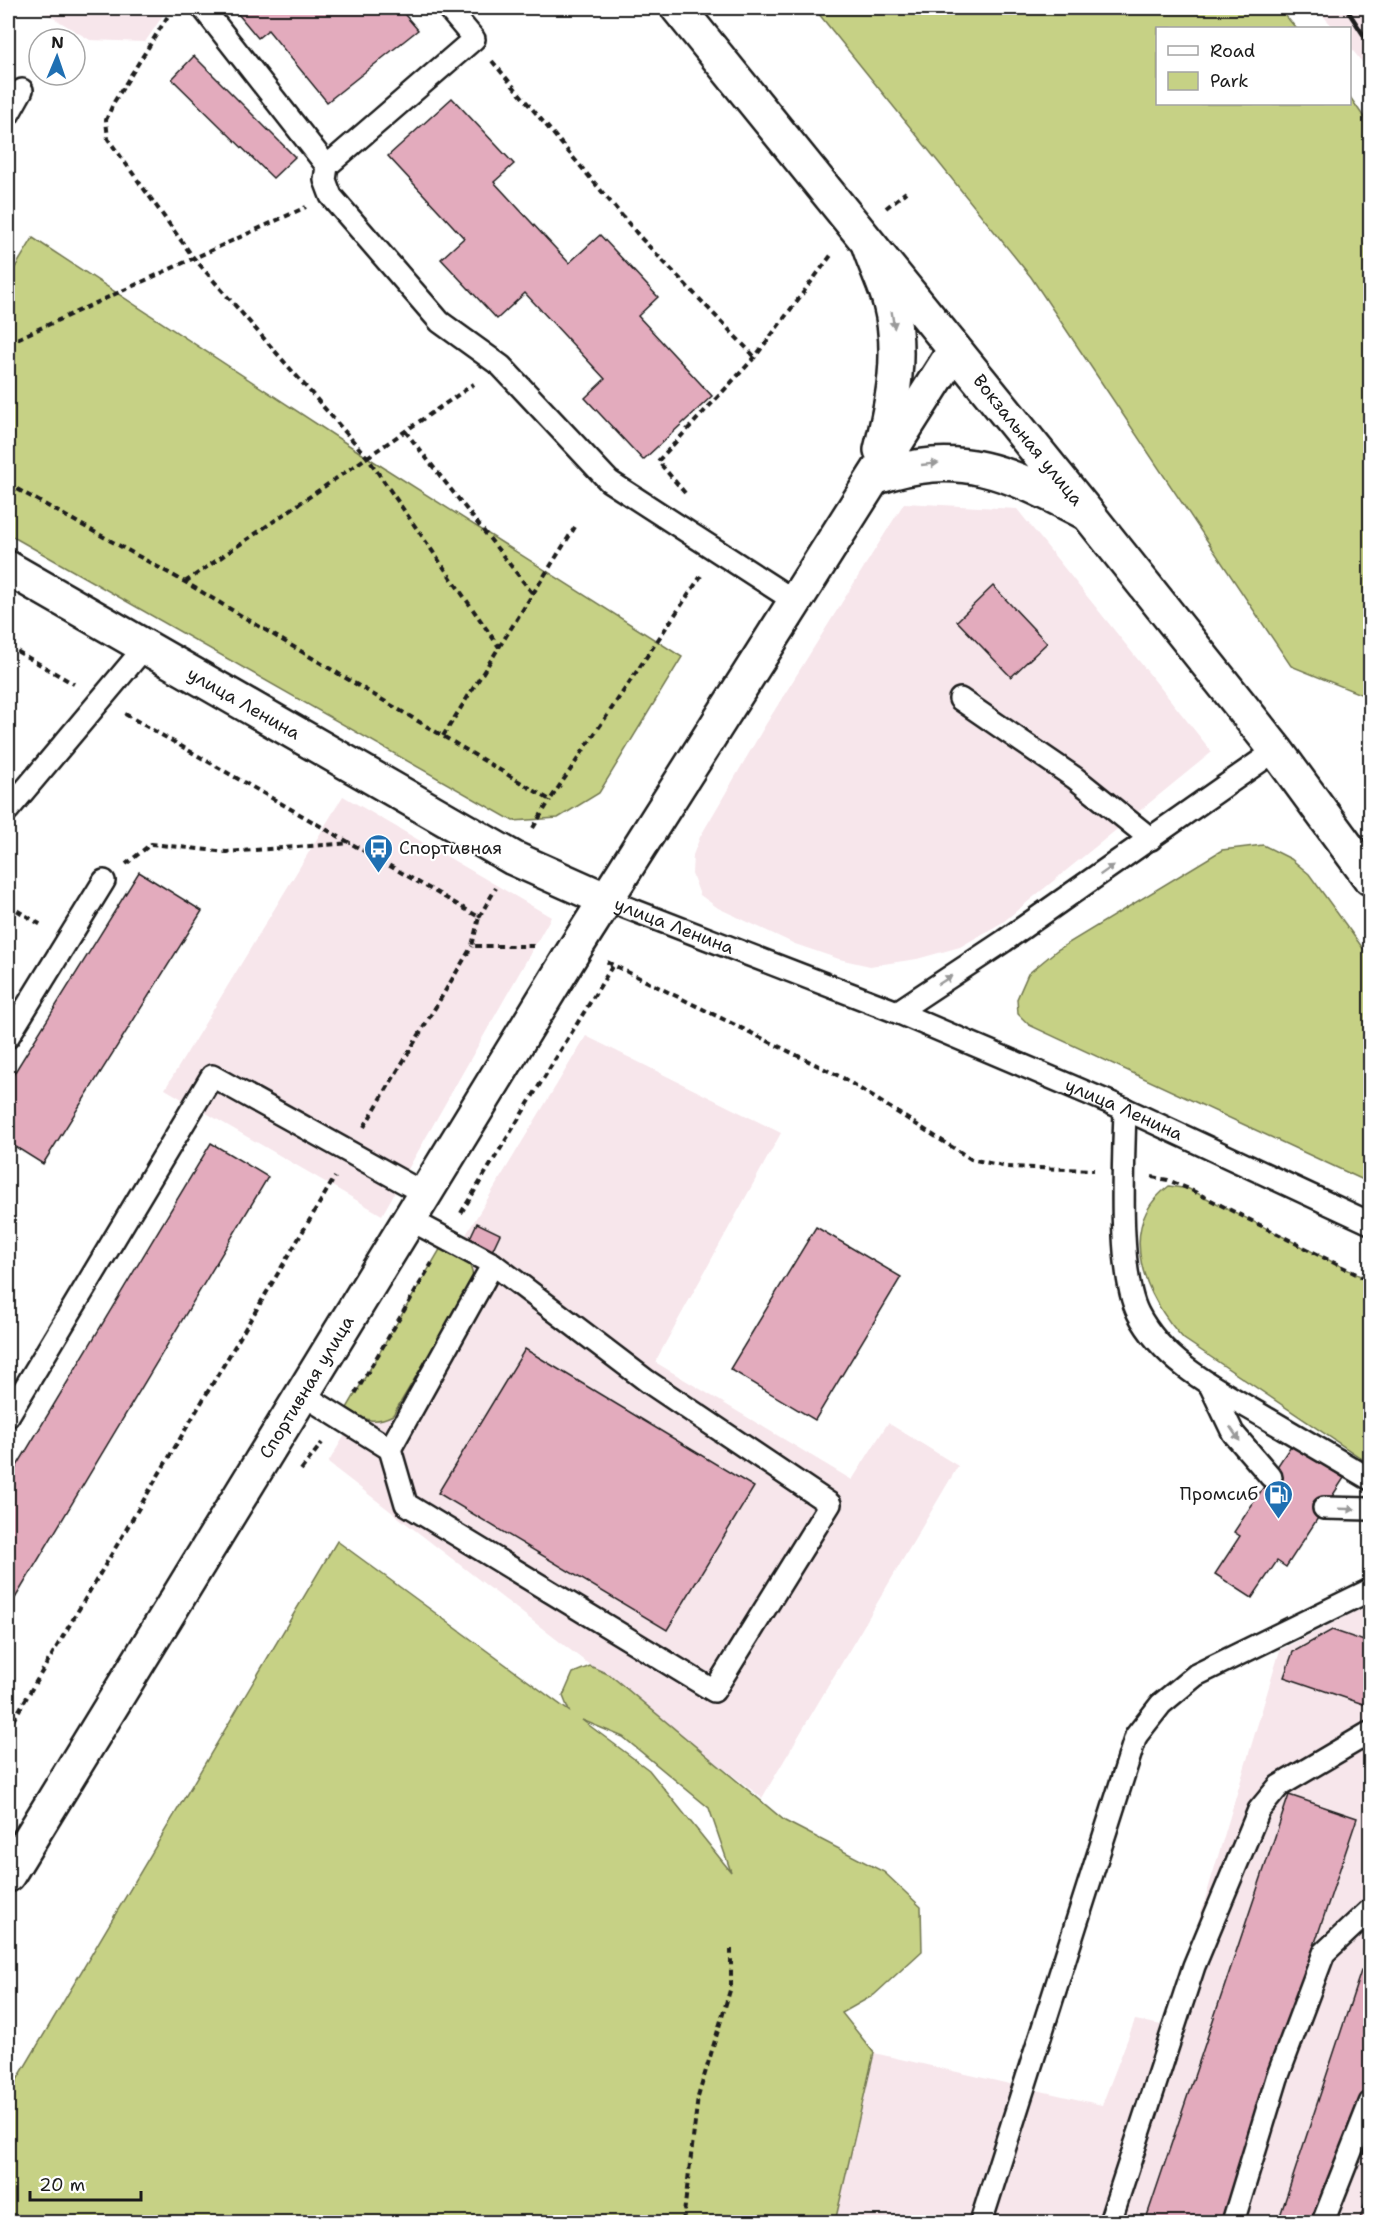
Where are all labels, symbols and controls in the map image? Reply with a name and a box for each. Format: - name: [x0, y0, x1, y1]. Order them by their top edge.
- north arrow: [27, 27, 87, 87]
- legend: [1156, 27, 1351, 105]
- text: N: [51, 32, 64, 53]
- text: Road: [1210, 39, 1255, 63]
- text: Park: [1210, 69, 1249, 93]
- one-way arrow: [888, 311, 897, 330]
- street label: Вокзальная улица: [968, 369, 1089, 511]
- one-way arrow: [921, 459, 940, 469]
- street label: улица Ленина: [183, 662, 305, 745]
- bus stop icon: Спортивная: [362, 832, 394, 874]
- place label: Спортивная: [399, 836, 502, 860]
- one-way arrow: [1098, 864, 1114, 876]
- street label: улица Ленина: [611, 892, 737, 960]
- one-way arrow: [937, 974, 953, 986]
- street label: улица Ленина: [1062, 1073, 1187, 1146]
- street label: Спортивная улица: [254, 1311, 360, 1463]
- one-way arrow: [1229, 1426, 1241, 1442]
- fuel station icon: Промсиб: [1263, 1478, 1295, 1520]
- place label: Промсиб: [1180, 1482, 1258, 1506]
- one-way arrow: [1338, 1504, 1357, 1513]
- scale bar: [30, 2164, 141, 2202]
- text: 20 m: [39, 2173, 85, 2197]

